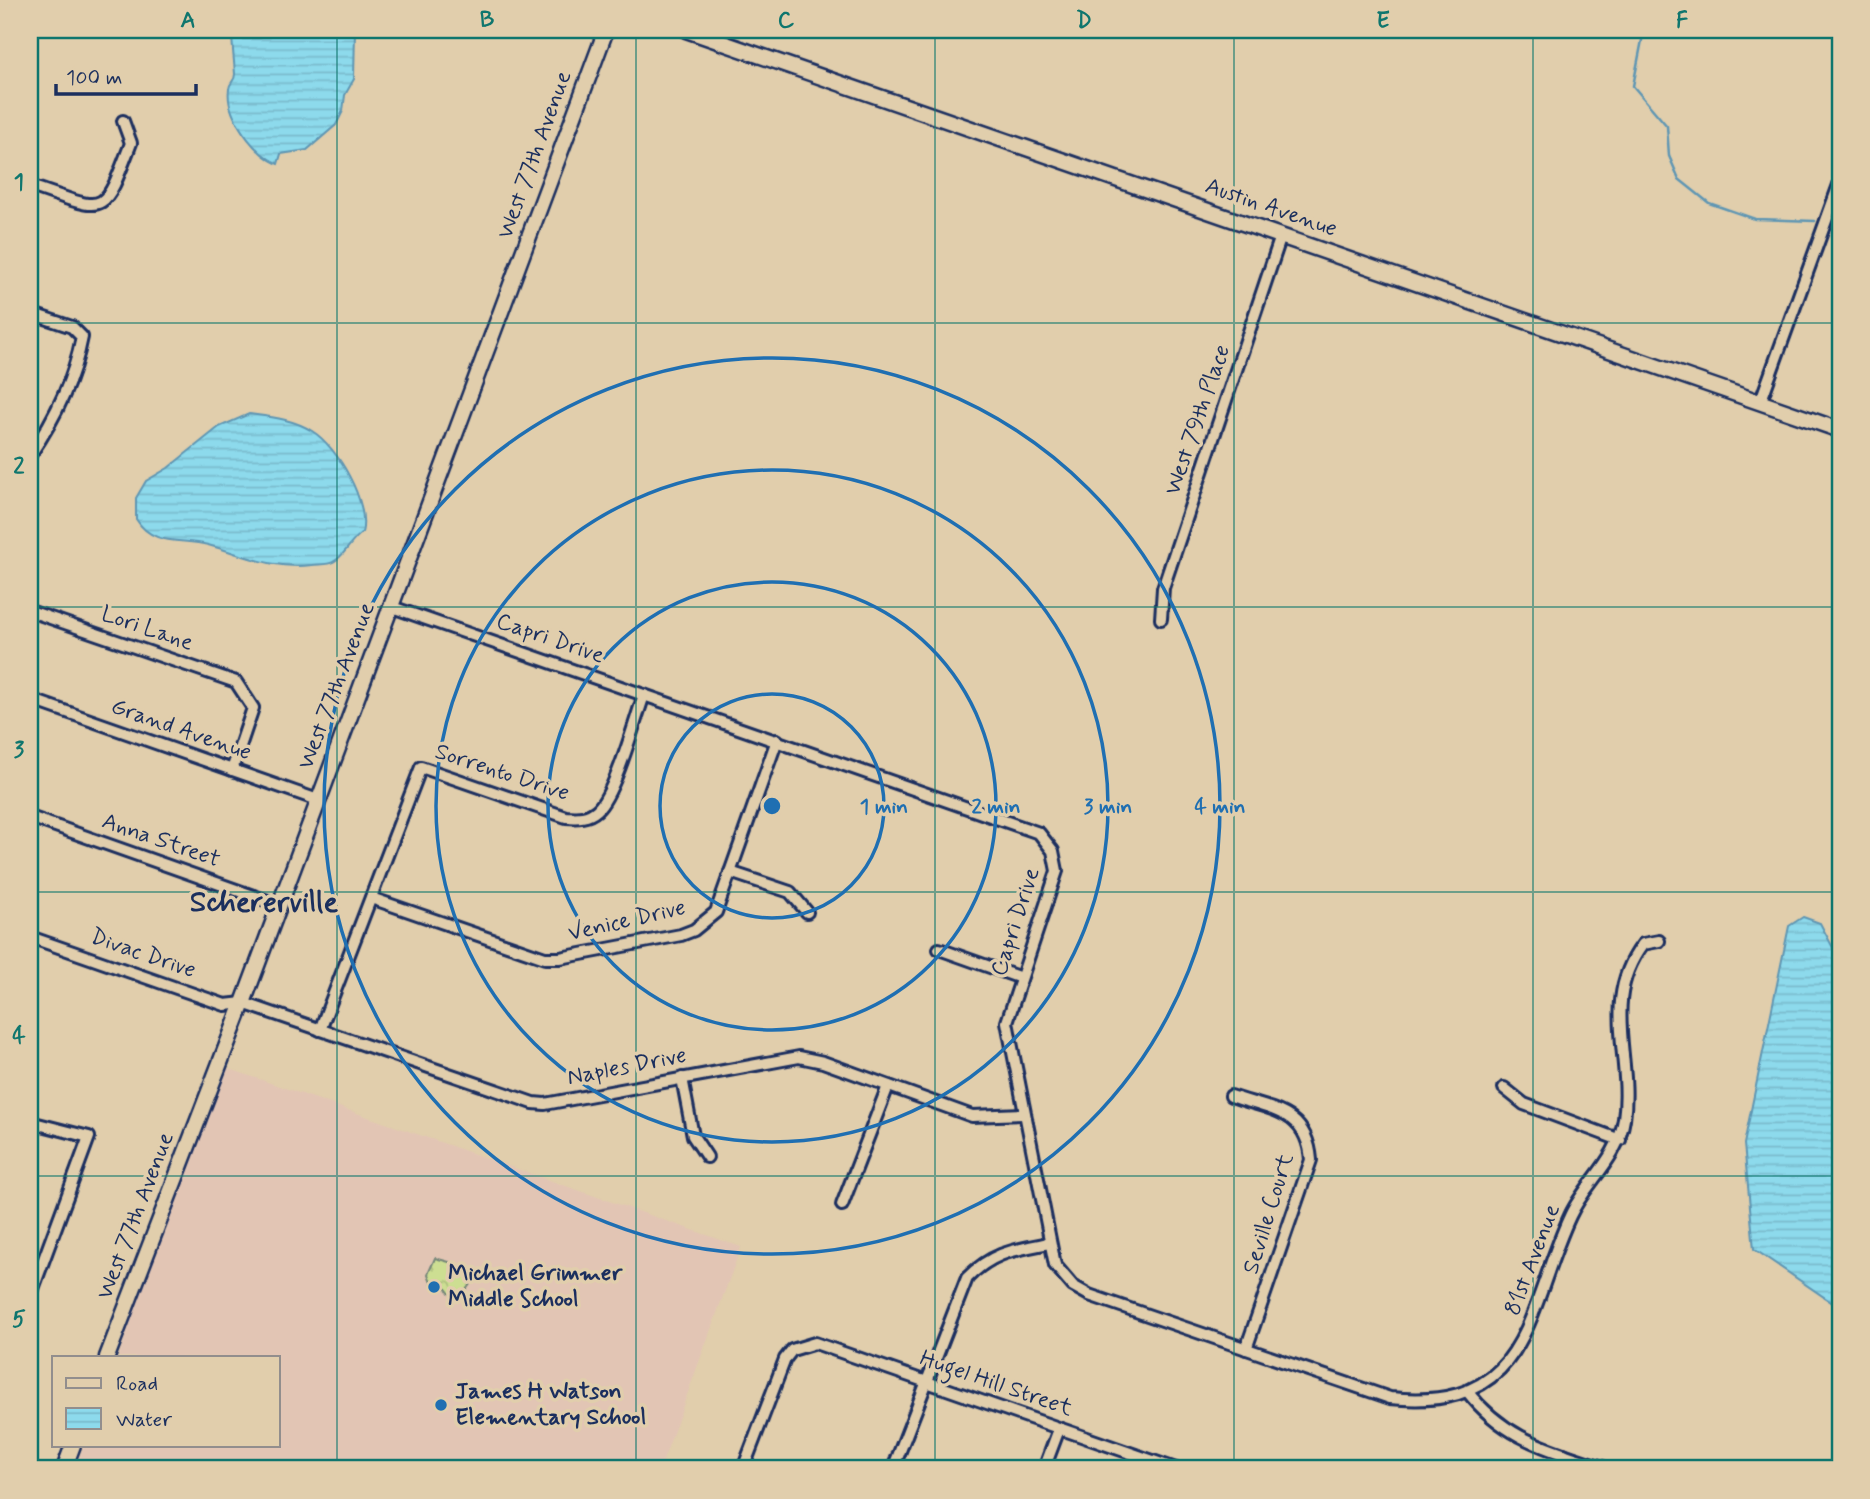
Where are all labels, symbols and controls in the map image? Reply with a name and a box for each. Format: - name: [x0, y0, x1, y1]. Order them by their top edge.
- text: A: [180, 6, 196, 36]
- text: B: [480, 6, 495, 36]
- text: C: [778, 6, 795, 36]
- text: D: [1076, 6, 1092, 36]
- text: E: [1376, 6, 1390, 36]
- text: F: [1676, 6, 1688, 36]
- scale bar: [56, 52, 196, 96]
- text: 100 m: [66, 64, 122, 92]
- street label: West 77th Avenue: [491, 67, 579, 243]
- text: 1: [14, 168, 24, 198]
- street label: Austin Avenue: [1201, 171, 1341, 245]
- street label: West 79th Place: [1158, 341, 1238, 499]
- text: 2: [13, 452, 25, 482]
- street label: West 77th Avenue: [291, 598, 383, 774]
- street label: Lori Lane: [97, 599, 197, 659]
- street label: Capri Drive: [492, 607, 608, 671]
- street label: Grand Avenue: [107, 692, 255, 768]
- text: 3: [14, 736, 25, 766]
- street label: Sorrento Drive: [431, 737, 573, 809]
- text: 1 min: [860, 793, 908, 821]
- text: 2 min: [971, 793, 1021, 821]
- text: 3 min: [1084, 793, 1132, 821]
- text: 4 min: [1194, 793, 1246, 821]
- centre of rings: [760, 794, 784, 818]
- street label: Anna Street: [98, 807, 224, 875]
- street label: Capri Drive: [984, 864, 1048, 980]
- district label: Schererville: [190, 883, 338, 922]
- street label: Venice Drive: [565, 893, 689, 949]
- street label: Divac Drive: [86, 922, 200, 986]
- text: 4: [12, 1021, 26, 1051]
- street label: Naples Drive: [565, 1041, 689, 1093]
- street label: West 77th Avenue: [90, 1128, 182, 1304]
- street label: Seville Court: [1237, 1150, 1302, 1278]
- street label: 81st Avenue: [1498, 1200, 1568, 1320]
- place label: Michael Grimmer Middle School: [448, 1259, 623, 1315]
- marker: Michael Grimmer Middle School: [426, 1279, 442, 1295]
- text: 5: [12, 1305, 26, 1335]
- street label: Hugel Hill Street: [915, 1344, 1077, 1426]
- legend: [52, 1356, 280, 1446]
- text: Road: [116, 1370, 158, 1398]
- place label: James H Watson Elementary School: [455, 1377, 646, 1433]
- marker: James H Watson Elementary School: [433, 1397, 449, 1413]
- text: Water: [116, 1406, 172, 1434]

